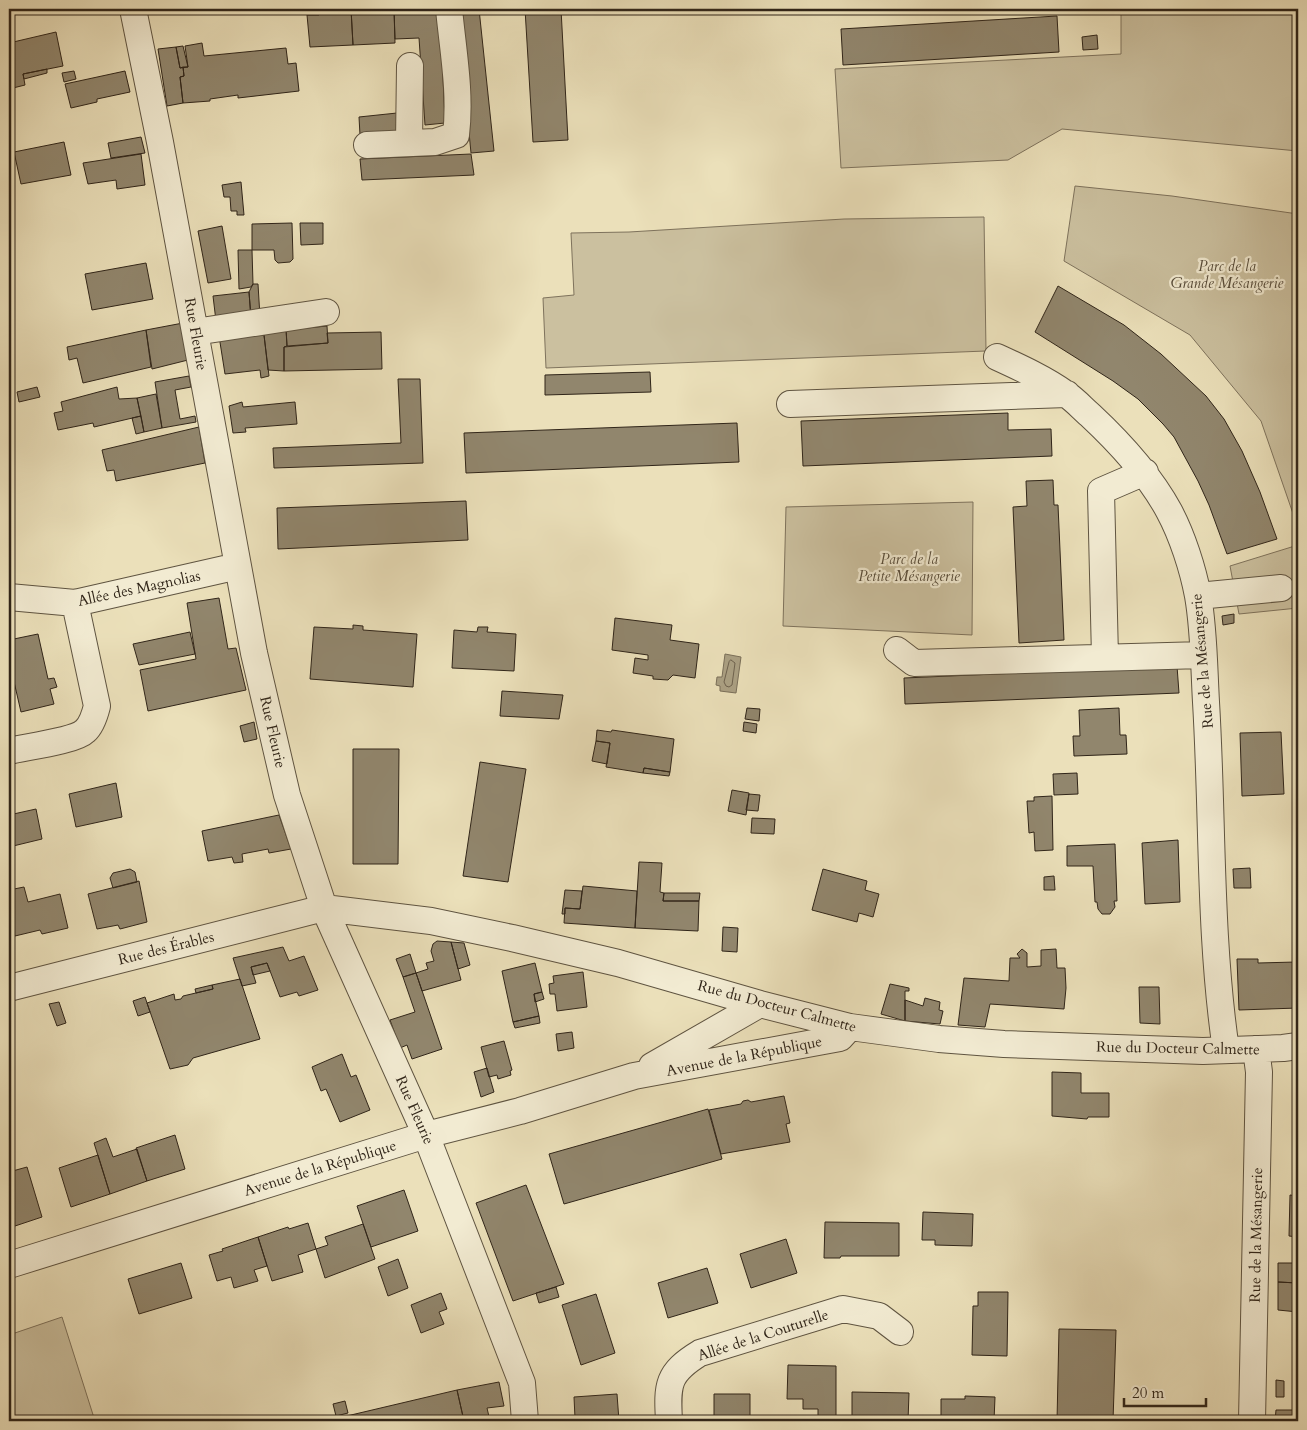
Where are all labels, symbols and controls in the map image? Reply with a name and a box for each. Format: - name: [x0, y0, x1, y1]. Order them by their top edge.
- park label: Parc de la Grande Mésangerie: [1171, 256, 1284, 293]
- street label: Rue Fleurie: [180, 296, 212, 372]
- park label: Parc de la Petite Mésangerie: [858, 549, 960, 586]
- street label: Allée des Magnolias: [76, 565, 202, 611]
- street label: Rue de la Mésangerie: [1186, 593, 1218, 729]
- street label: Rue Fleurie: [255, 694, 291, 770]
- street label: Rue des Érables: [116, 926, 216, 970]
- street label: Rue du Docteur Calmette: [695, 975, 859, 1037]
- street label: Avenue de la République: [664, 1031, 824, 1081]
- street label: Rue du Docteur Calmette: [1096, 1037, 1260, 1059]
- street label: Rue Fleurie: [391, 1072, 439, 1148]
- street label: Avenue de la République: [241, 1135, 399, 1201]
- street label: Rue de la Mésangerie: [1245, 1167, 1267, 1303]
- street label: Allée de la Couturelle: [695, 1304, 831, 1366]
- scale bar: [1124, 1375, 1207, 1407]
- text: 20 m: [1132, 1383, 1164, 1403]

